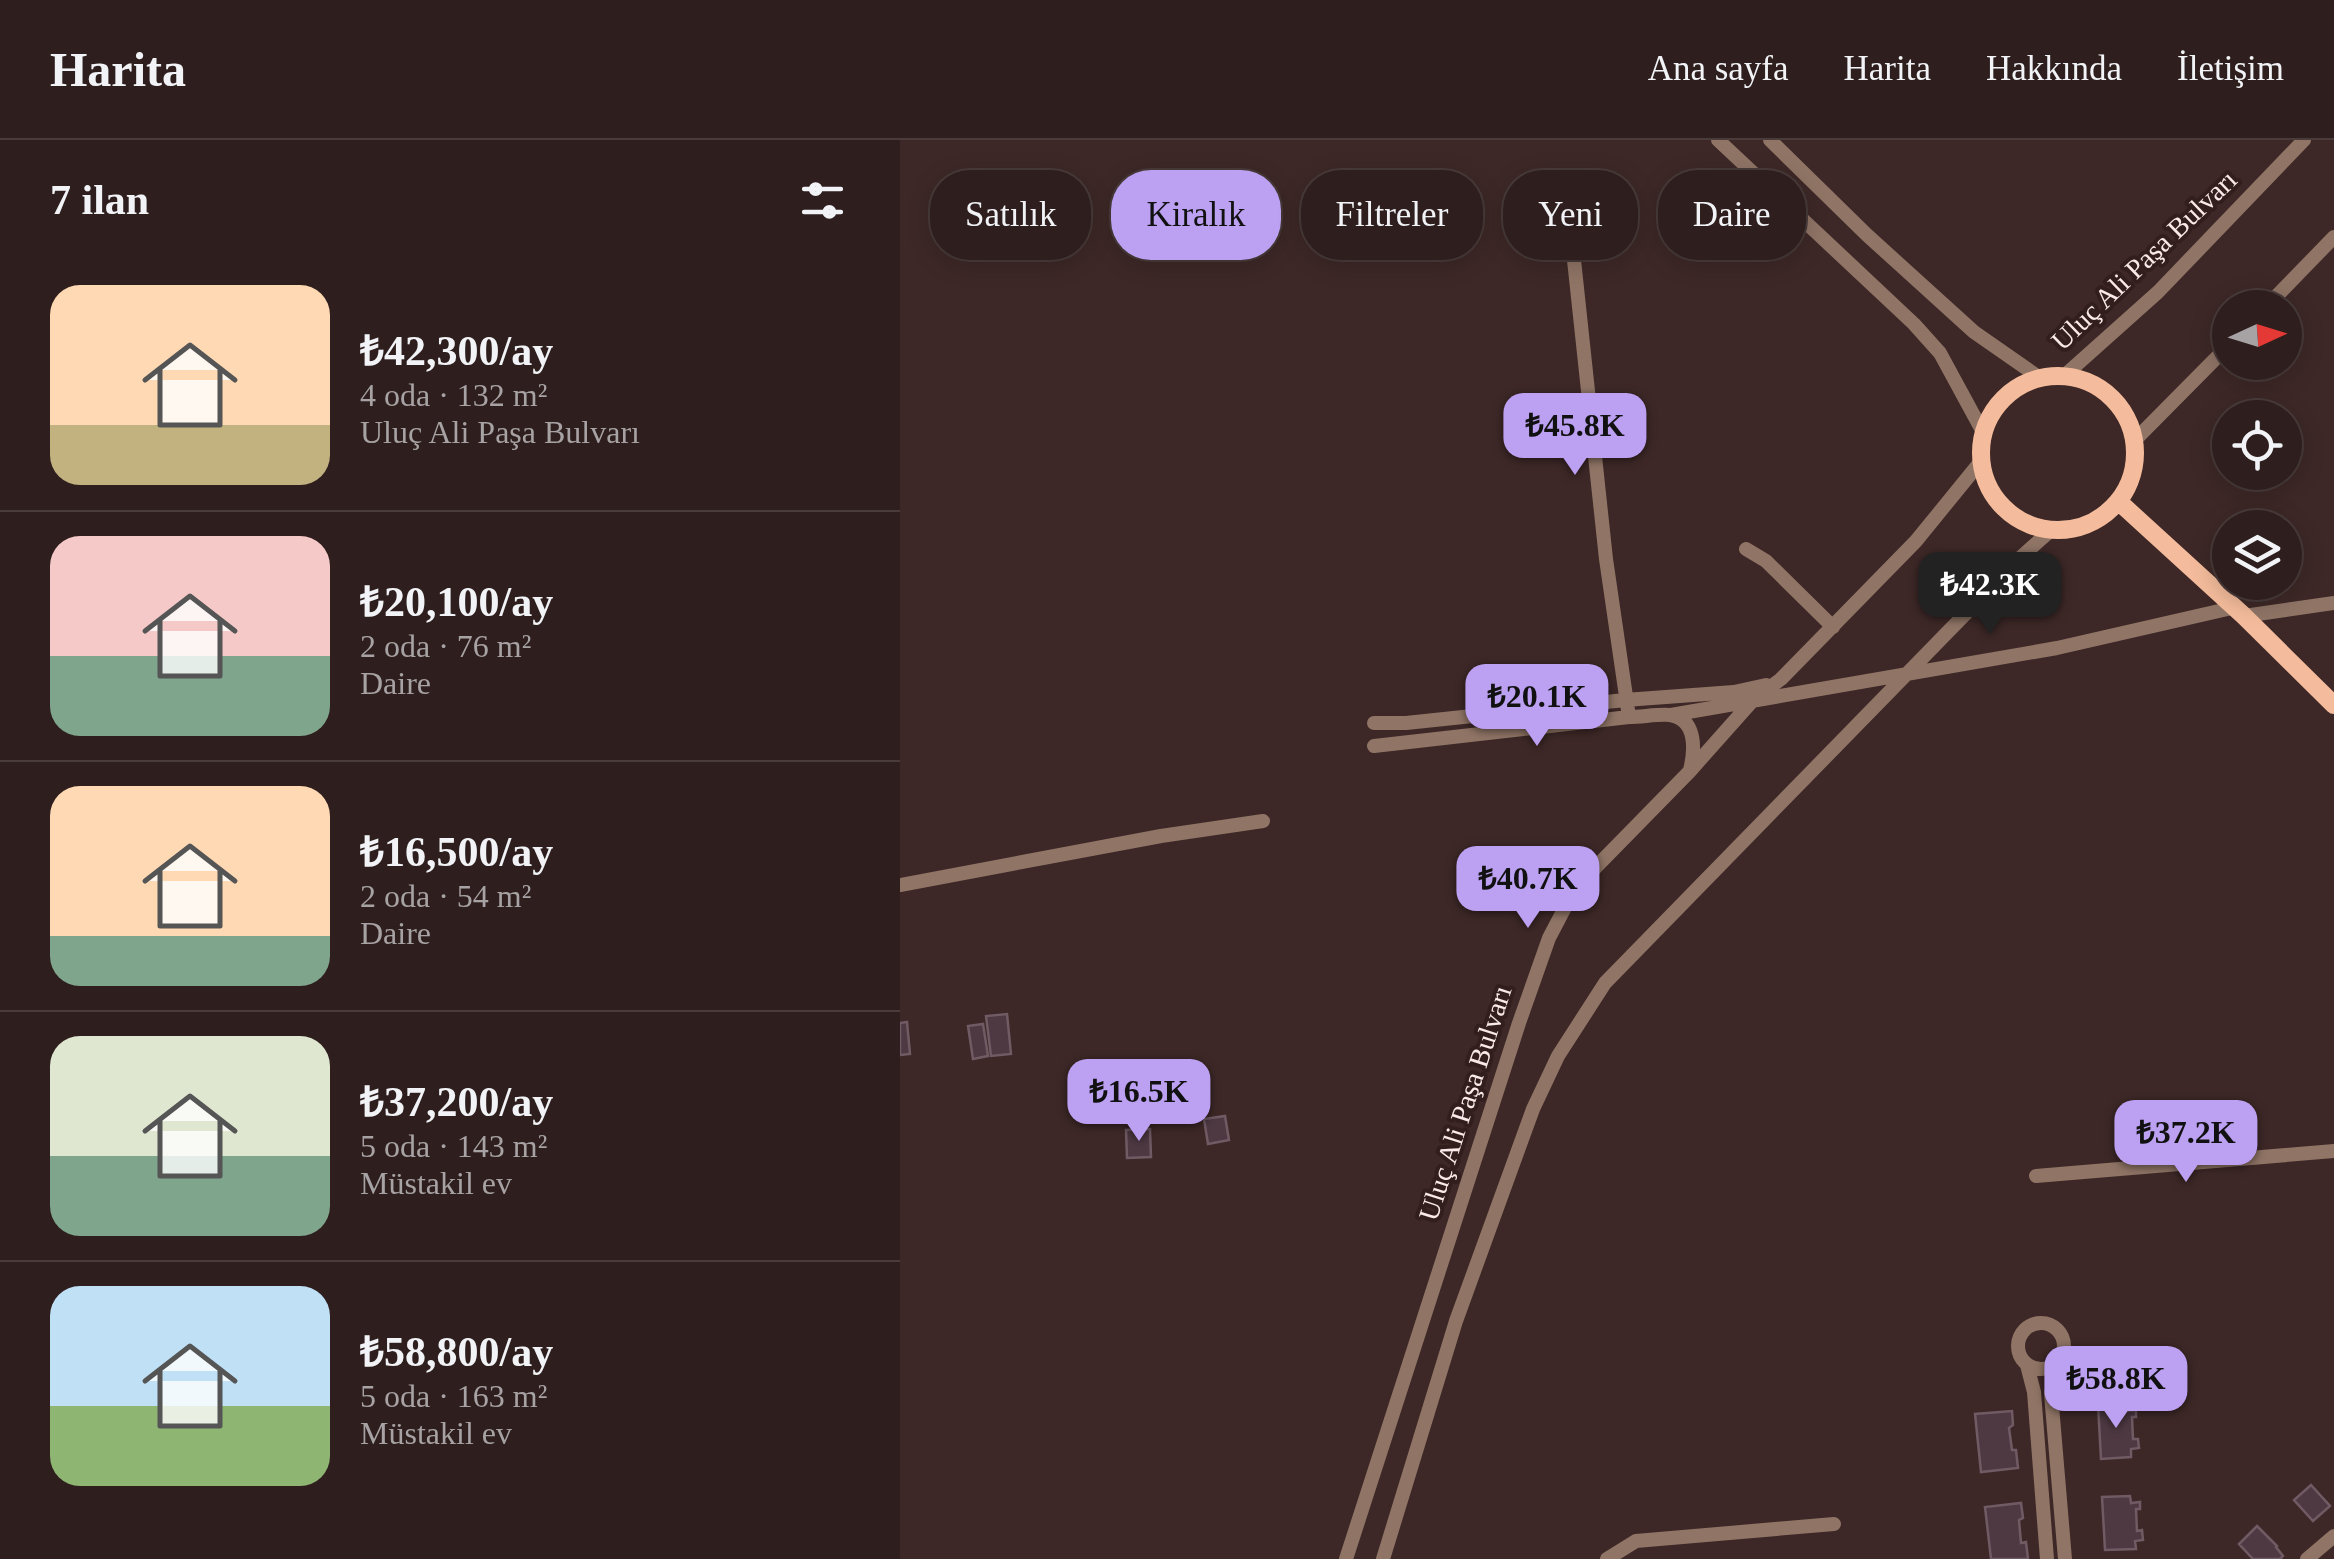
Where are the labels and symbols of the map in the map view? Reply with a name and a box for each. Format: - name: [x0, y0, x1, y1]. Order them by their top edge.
- street label: Uluç Ali Paşa Bulvarı: [2045, 164, 2243, 356]
- north arrow: [2212, 290, 2302, 380]
- pin: ₺45.8K: [1494, 393, 1656, 478]
- pin: ₺42.3K: [1909, 552, 2071, 637]
- pin: ₺20.1K: [1456, 664, 1618, 749]
- pin: ₺40.7K: [1447, 846, 1609, 931]
- street label: Uluç Ali Paşa Bulvarı: [1412, 982, 1518, 1224]
- pin: ₺16.5K: [1058, 1059, 1220, 1144]
- pin: ₺37.2K: [2105, 1100, 2267, 1185]
- pin: ₺58.8K: [2035, 1346, 2197, 1431]

